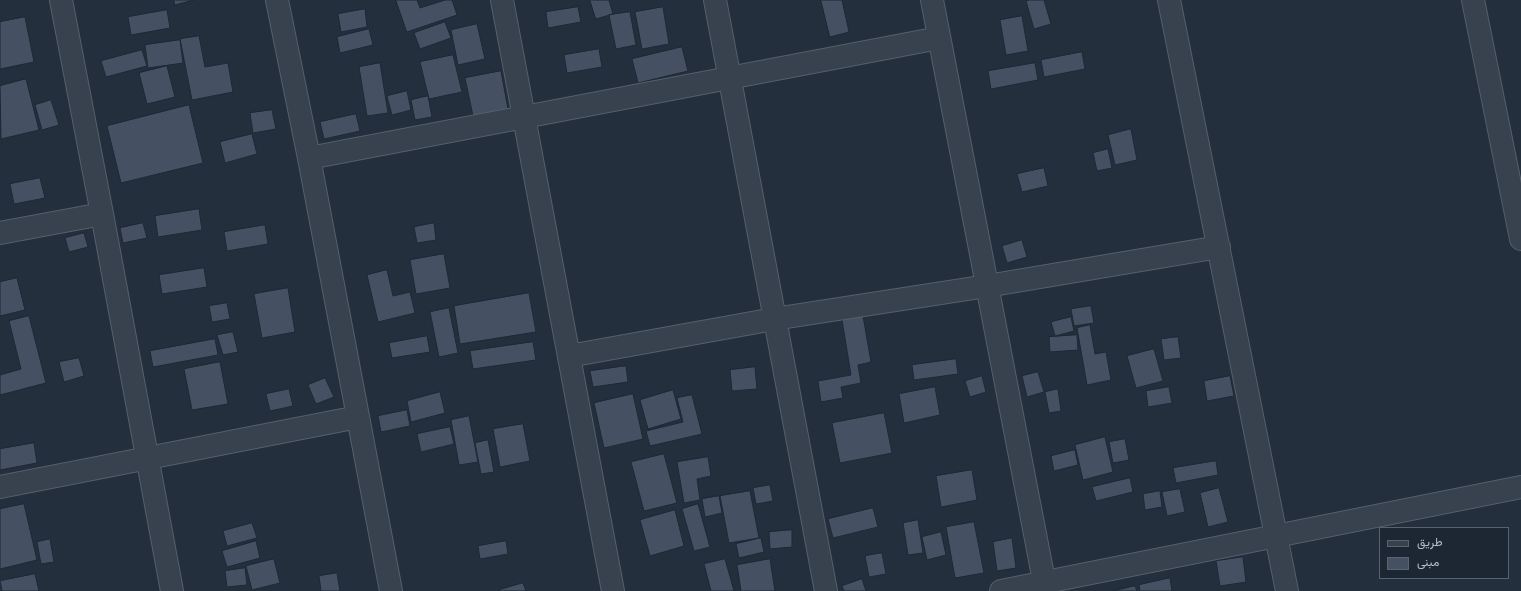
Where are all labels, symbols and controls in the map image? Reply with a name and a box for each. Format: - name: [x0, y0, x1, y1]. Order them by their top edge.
- legend: [1379, 527, 1509, 579]
- text: طريق: [1417, 535, 1442, 549]
- text: مبنى: [1417, 555, 1439, 569]

